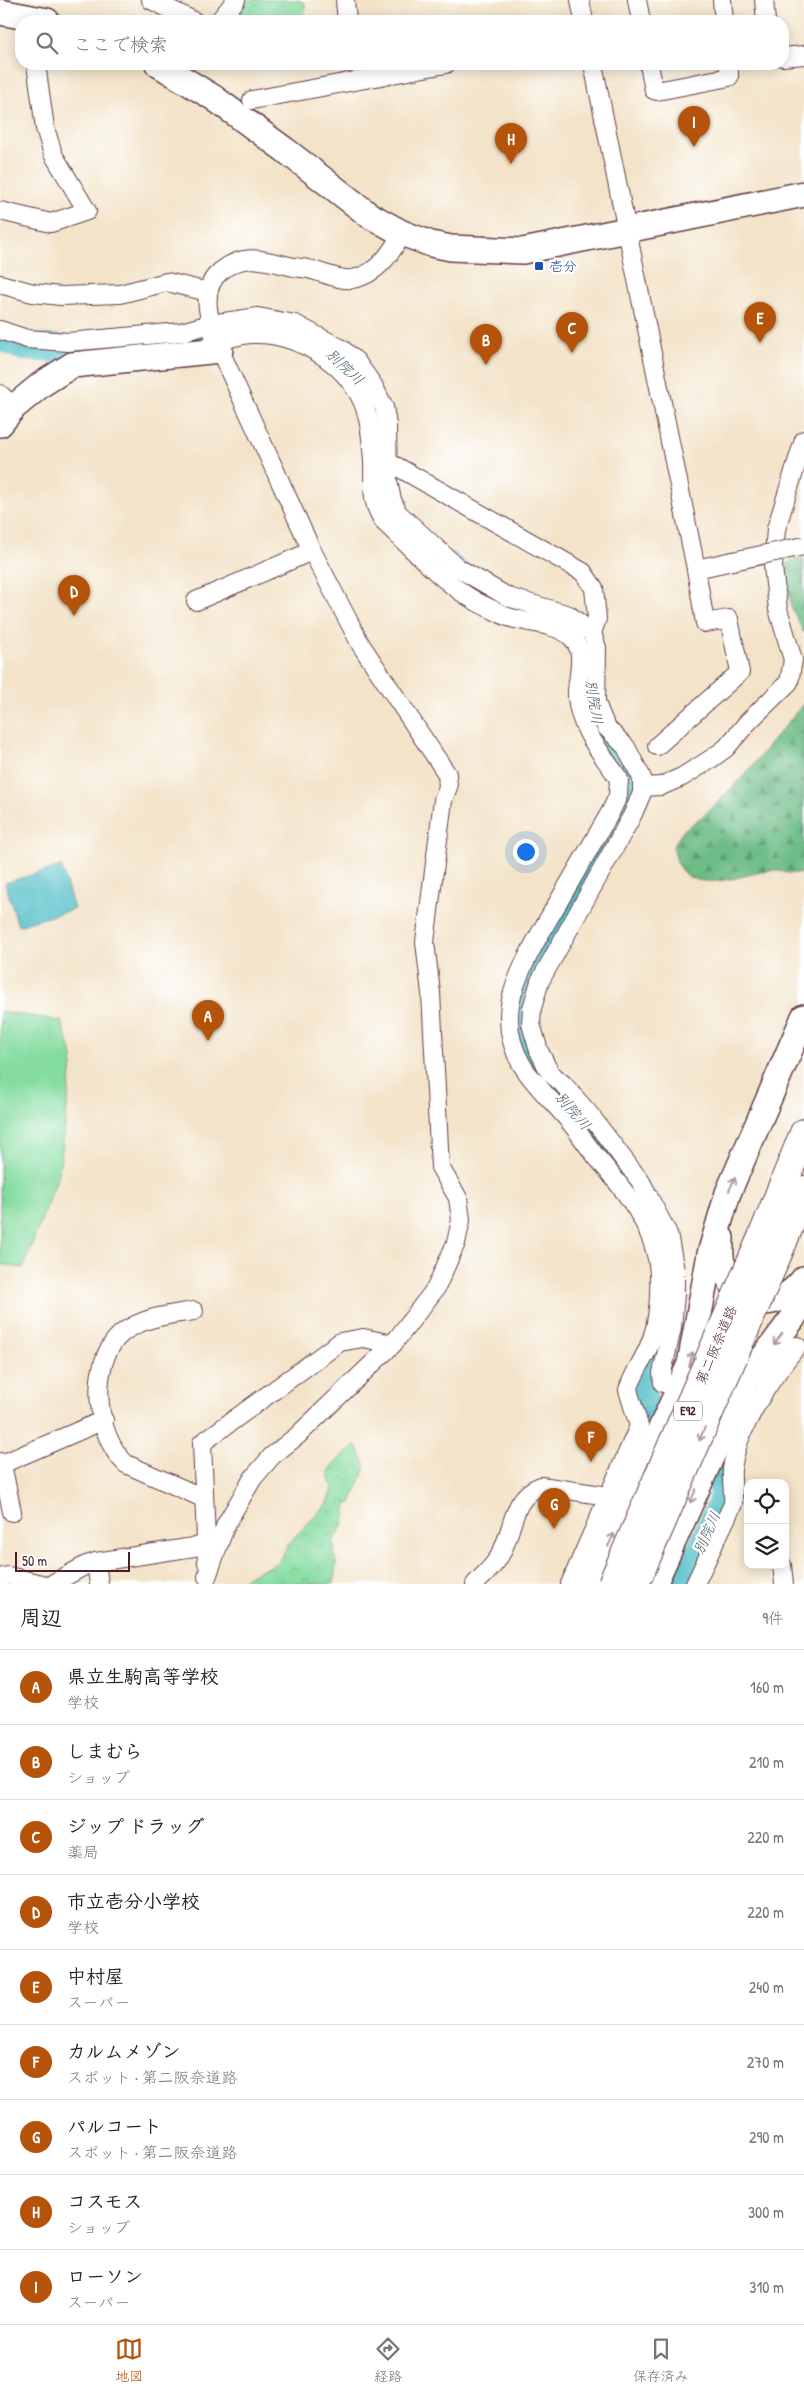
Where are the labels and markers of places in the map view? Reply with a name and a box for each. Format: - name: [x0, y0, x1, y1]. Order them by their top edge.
- pin: I: [678, 106, 710, 147]
- pin: H: [495, 123, 527, 164]
- place label: 壱分: [549, 256, 577, 275]
- marker: 壱分: [533, 260, 545, 272]
- pin: E: [744, 302, 776, 343]
- pin: C: [556, 312, 588, 353]
- pin: B: [470, 324, 502, 365]
- pin: D: [58, 575, 90, 616]
- pin: A: [192, 1000, 224, 1041]
- pin: F: [575, 1421, 607, 1462]
- pin: G: [538, 1488, 570, 1529]

